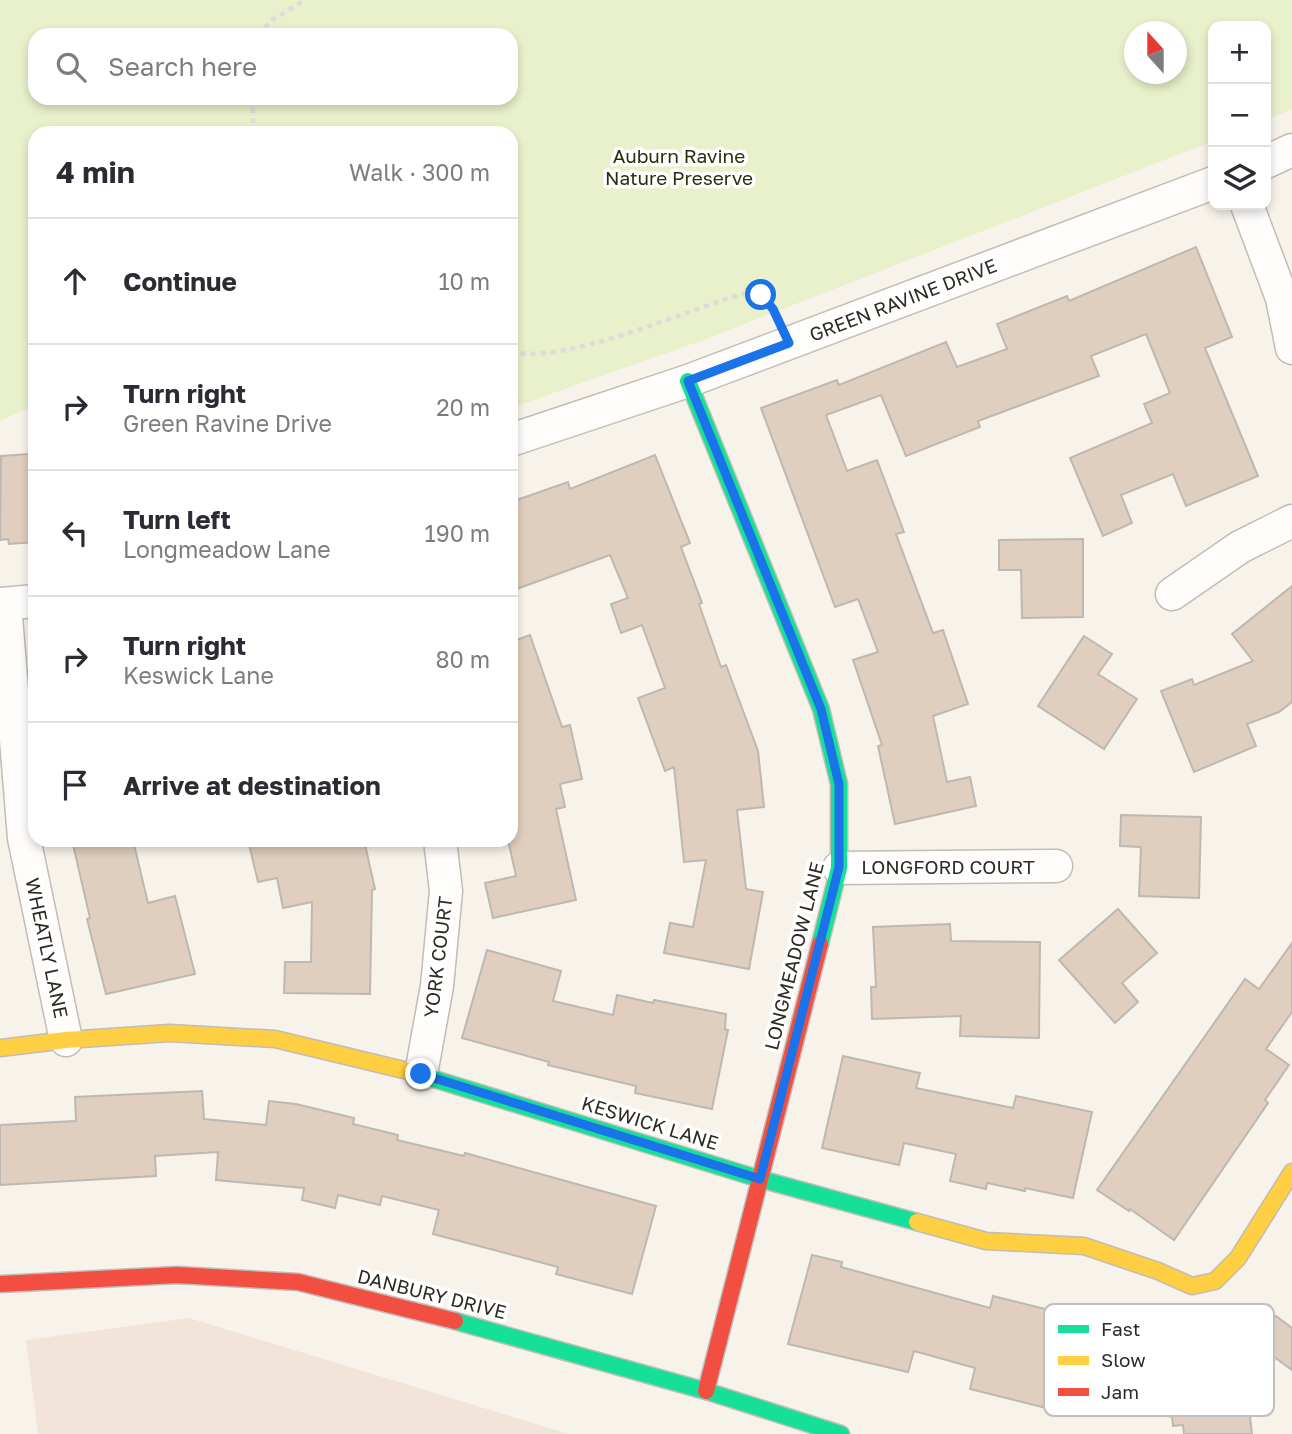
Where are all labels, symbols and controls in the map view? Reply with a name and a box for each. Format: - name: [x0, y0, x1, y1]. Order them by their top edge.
- north arrow: [1124, 21, 1187, 84]
- map controls: [1208, 21, 1271, 210]
- button: +: [1208, 21, 1271, 84]
- search box: [28, 28, 518, 105]
- icon: search: [52, 48, 90, 86]
- text: Search here: [108, 51, 257, 82]
- button: −: [1208, 84, 1271, 147]
- park label: Auburn Ravine Nature Preserve: [605, 144, 753, 189]
- button: layers: [1208, 147, 1271, 210]
- text: 4 min: [56, 154, 135, 190]
- text: Walk · 300 m: [349, 158, 490, 186]
- street label: GREEN RAVINE DRIVE: [806, 253, 1000, 346]
- icon: ahead: [56, 262, 94, 300]
- text: Continue: [123, 266, 237, 297]
- text: 10 m: [438, 267, 490, 295]
- route start: [745, 279, 776, 310]
- text: Turn right: [123, 378, 246, 409]
- icon: right: [56, 388, 94, 426]
- text: 20 m: [436, 393, 490, 421]
- text: Green Ravine Drive: [123, 409, 332, 437]
- text: Turn left: [123, 504, 231, 535]
- icon: left: [56, 514, 94, 552]
- text: 190 m: [425, 519, 490, 547]
- text: Longmeadow Lane: [123, 535, 331, 563]
- text: Turn right: [123, 630, 246, 661]
- icon: right: [56, 640, 94, 678]
- text: 80 m: [436, 645, 490, 673]
- text: Keswick Lane: [123, 661, 274, 689]
- icon: arrive: [56, 766, 94, 804]
- text: Arrive at destination: [123, 770, 381, 801]
- street label: LONGFORD COURT: [861, 855, 1035, 878]
- street label: LONGMEADOW LANE: [759, 859, 828, 1052]
- street label: WHEATLY LANE: [21, 876, 74, 1020]
- street label: YORK COURT: [419, 895, 456, 1019]
- route end: [405, 1058, 436, 1089]
- street label: KESWICK LANE: [579, 1091, 721, 1154]
- street label: DANBURY DRIVE: [355, 1264, 509, 1323]
- legend: [1044, 1304, 1274, 1416]
- text: Fast: [1101, 1317, 1140, 1340]
- text: Slow: [1101, 1348, 1146, 1371]
- text: Jam: [1101, 1380, 1139, 1403]

